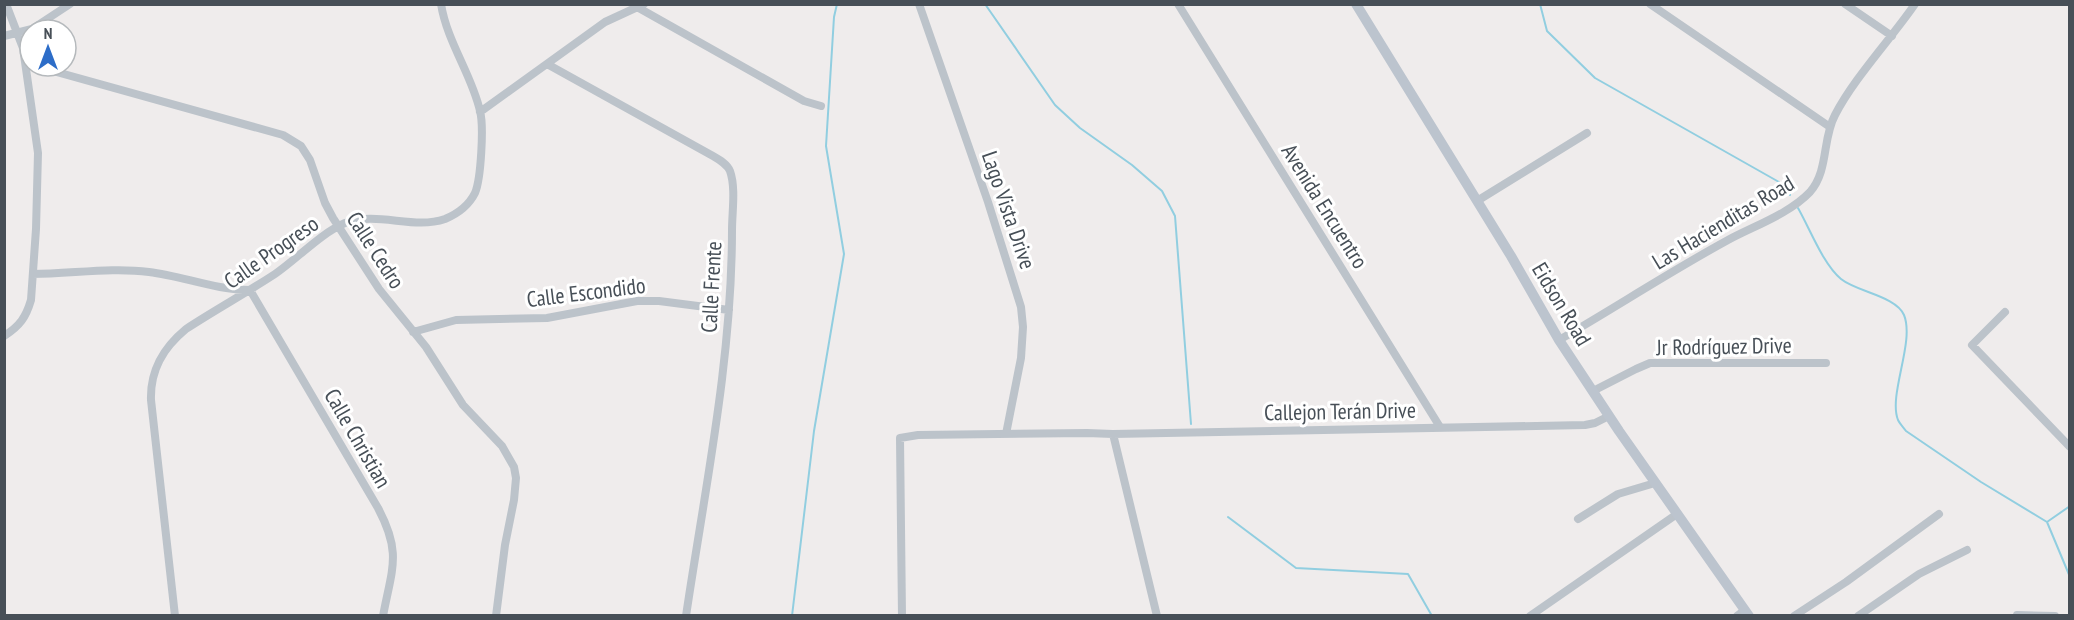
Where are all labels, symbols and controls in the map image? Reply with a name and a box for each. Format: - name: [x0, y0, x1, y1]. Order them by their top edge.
- north arrow: [18, 18, 78, 78]
- text: N: [44, 23, 52, 43]
- street label: Avenida Encuentro: [1276, 139, 1374, 273]
- street label: Lago Vista Drive: [976, 147, 1042, 273]
- street label: Las Hacienditas Road: [1647, 169, 1799, 275]
- street label: Calle Cedro: [341, 206, 411, 294]
- street label: Calle Progreso: [218, 209, 324, 295]
- street label: Calle Frente: [695, 241, 727, 333]
- street label: Eidson Road: [1526, 257, 1598, 351]
- street label: Calle Escondido: [525, 271, 647, 313]
- street label: Jr Rodríguez Drive: [1655, 331, 1792, 361]
- street label: Calle Christian: [318, 383, 398, 493]
- street label: Callejon Terán Drive: [1264, 396, 1416, 426]

